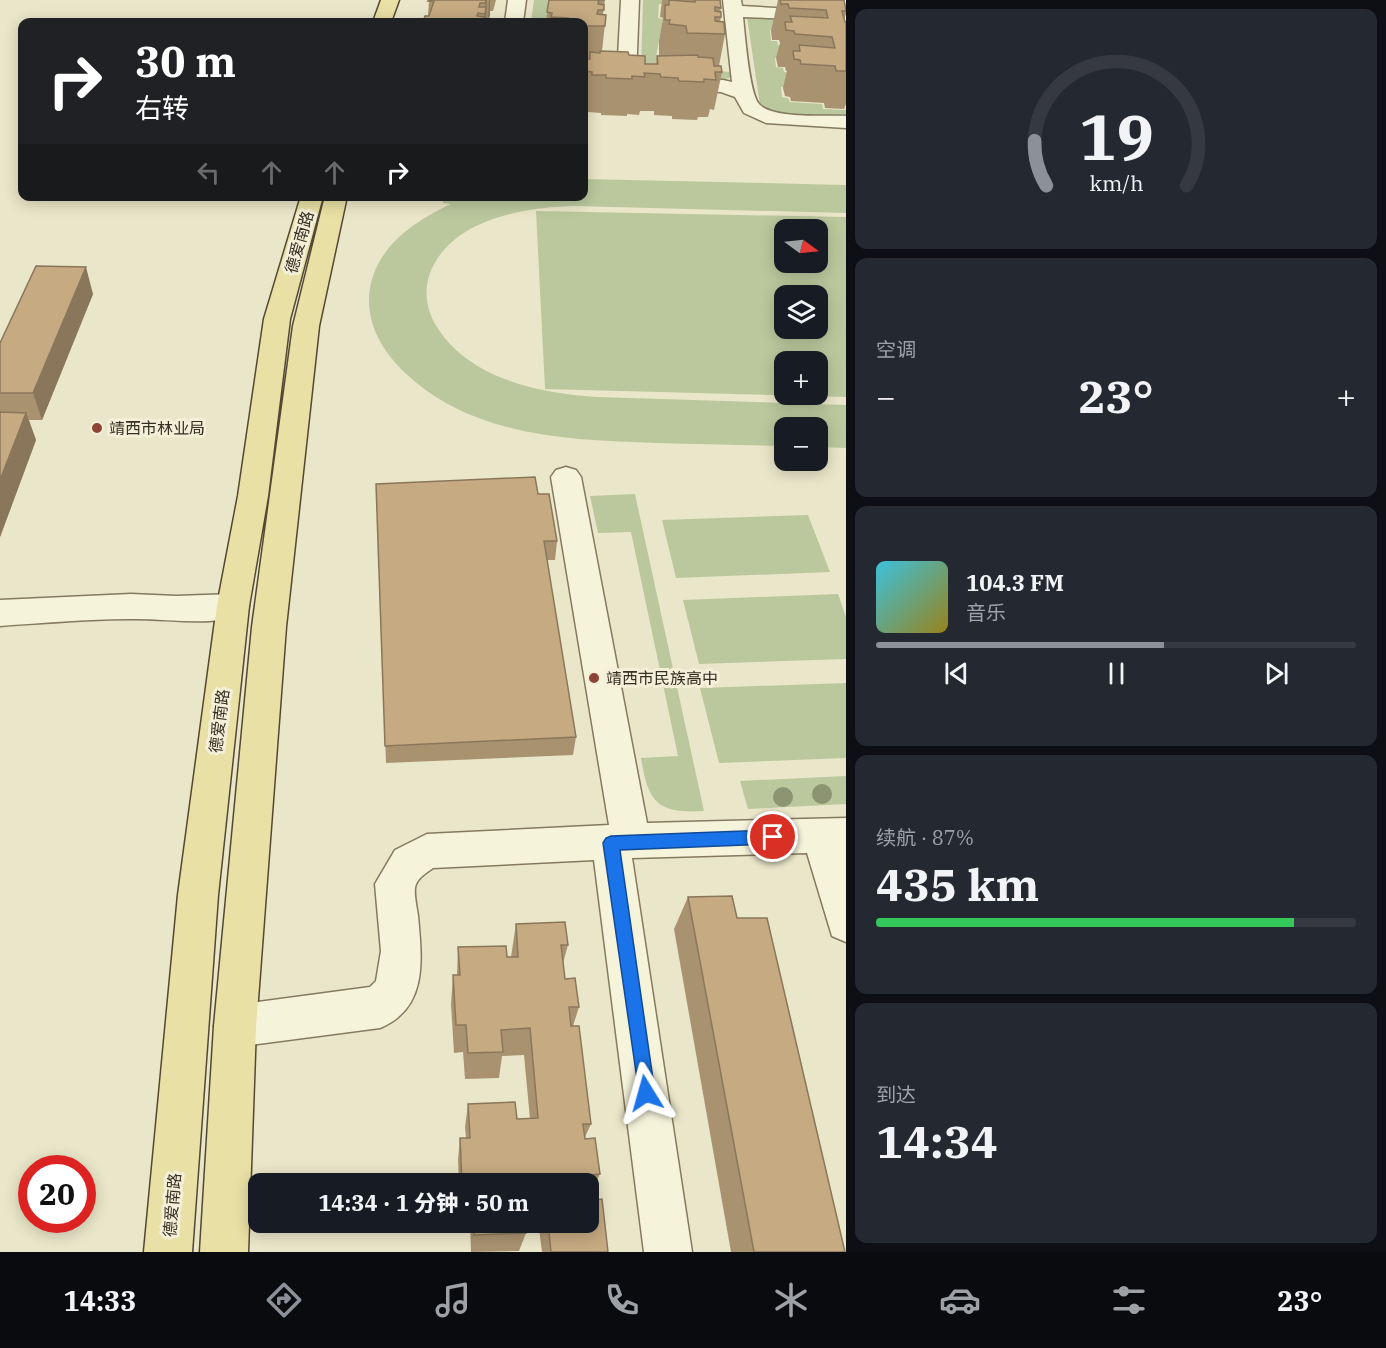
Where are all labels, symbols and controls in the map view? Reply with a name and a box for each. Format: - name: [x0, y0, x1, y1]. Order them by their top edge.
- text: 30 m: [135, 34, 236, 89]
- icon: right: [36, 42, 114, 120]
- text: 右转: [135, 90, 189, 125]
- text: 19: [1079, 96, 1153, 177]
- icon: left: [192, 156, 225, 189]
- icon: ahead: [255, 156, 288, 189]
- icon: ahead: [318, 156, 351, 189]
- icon: right: [381, 156, 414, 189]
- text: km/h: [1089, 169, 1143, 197]
- street label: 德爱南路: [281, 208, 317, 276]
- north arrow: [774, 219, 828, 273]
- map controls: [774, 219, 828, 471]
- button: layers: [774, 285, 828, 339]
- text: 空调: [876, 336, 916, 363]
- button: +: [774, 351, 828, 405]
- text: 23°: [1078, 367, 1154, 425]
- text: −: [876, 375, 896, 418]
- text: +: [1336, 375, 1356, 418]
- button: −: [774, 417, 828, 471]
- place label: 靖西市林业局: [109, 418, 205, 438]
- marker: 靖西市林业局: [90, 421, 104, 435]
- text: 104.3 FM: [966, 568, 1064, 597]
- text: 音乐: [966, 599, 1006, 626]
- icon: previous: [940, 657, 973, 690]
- icon: pause: [1100, 657, 1133, 690]
- icon: next: [1260, 657, 1293, 690]
- place label: 靖西市民族高中: [606, 668, 718, 688]
- marker: 靖西市民族高中: [587, 671, 601, 685]
- street label: 德爱南路: [205, 688, 233, 754]
- pin: [747, 811, 798, 862]
- icon: arrive: [756, 820, 789, 853]
- text: 续航 · 87%: [876, 824, 974, 851]
- text: 435 km: [876, 855, 1039, 913]
- position arrow: [614, 1061, 678, 1125]
- text: 到达: [876, 1081, 916, 1108]
- text: 14:34: [876, 1112, 998, 1170]
- speed limit sign: 20: [18, 1155, 96, 1233]
- street label: 德爱南路: [159, 1172, 185, 1238]
- text: 14:34 · 1 分钟 · 50 m: [318, 1188, 529, 1217]
- icon: directions: [263, 1279, 305, 1321]
- icon: music: [432, 1279, 474, 1321]
- icon: phone: [601, 1279, 643, 1321]
- icon: climate: [770, 1279, 812, 1321]
- icon: car: [939, 1279, 981, 1321]
- icon: filters: [1108, 1279, 1150, 1321]
- text: 14:33: [63, 1283, 136, 1318]
- text: 23°: [1277, 1283, 1322, 1318]

